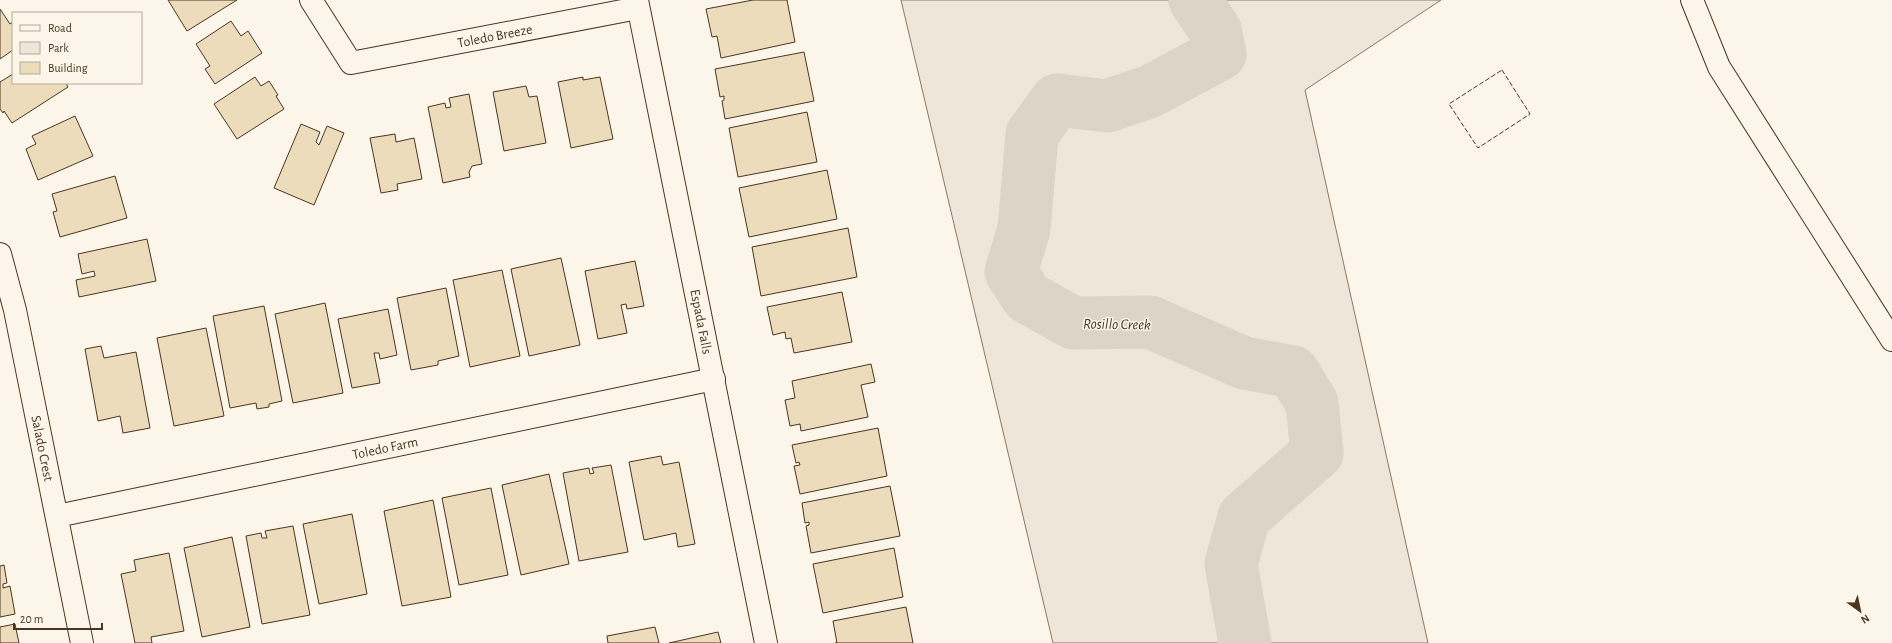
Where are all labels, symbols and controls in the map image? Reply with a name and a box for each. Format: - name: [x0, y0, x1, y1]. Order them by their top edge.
- legend: [12, 12, 142, 84]
- text: Road: [48, 22, 72, 34]
- street label: Toledo Breeze: [456, 22, 534, 50]
- text: Park: [48, 42, 69, 54]
- text: Building: [48, 62, 88, 74]
- street label: Espada Falls: [687, 288, 714, 355]
- water label: Rosillo Creek: [1083, 316, 1151, 333]
- street label: Salado Crest: [28, 414, 55, 483]
- street label: Toledo Farm: [351, 435, 419, 462]
- north arrow: [1840, 591, 1880, 631]
- scale bar: [14, 605, 102, 631]
- text: N: [1859, 612, 1871, 626]
- text: 20 m: [20, 613, 43, 625]

